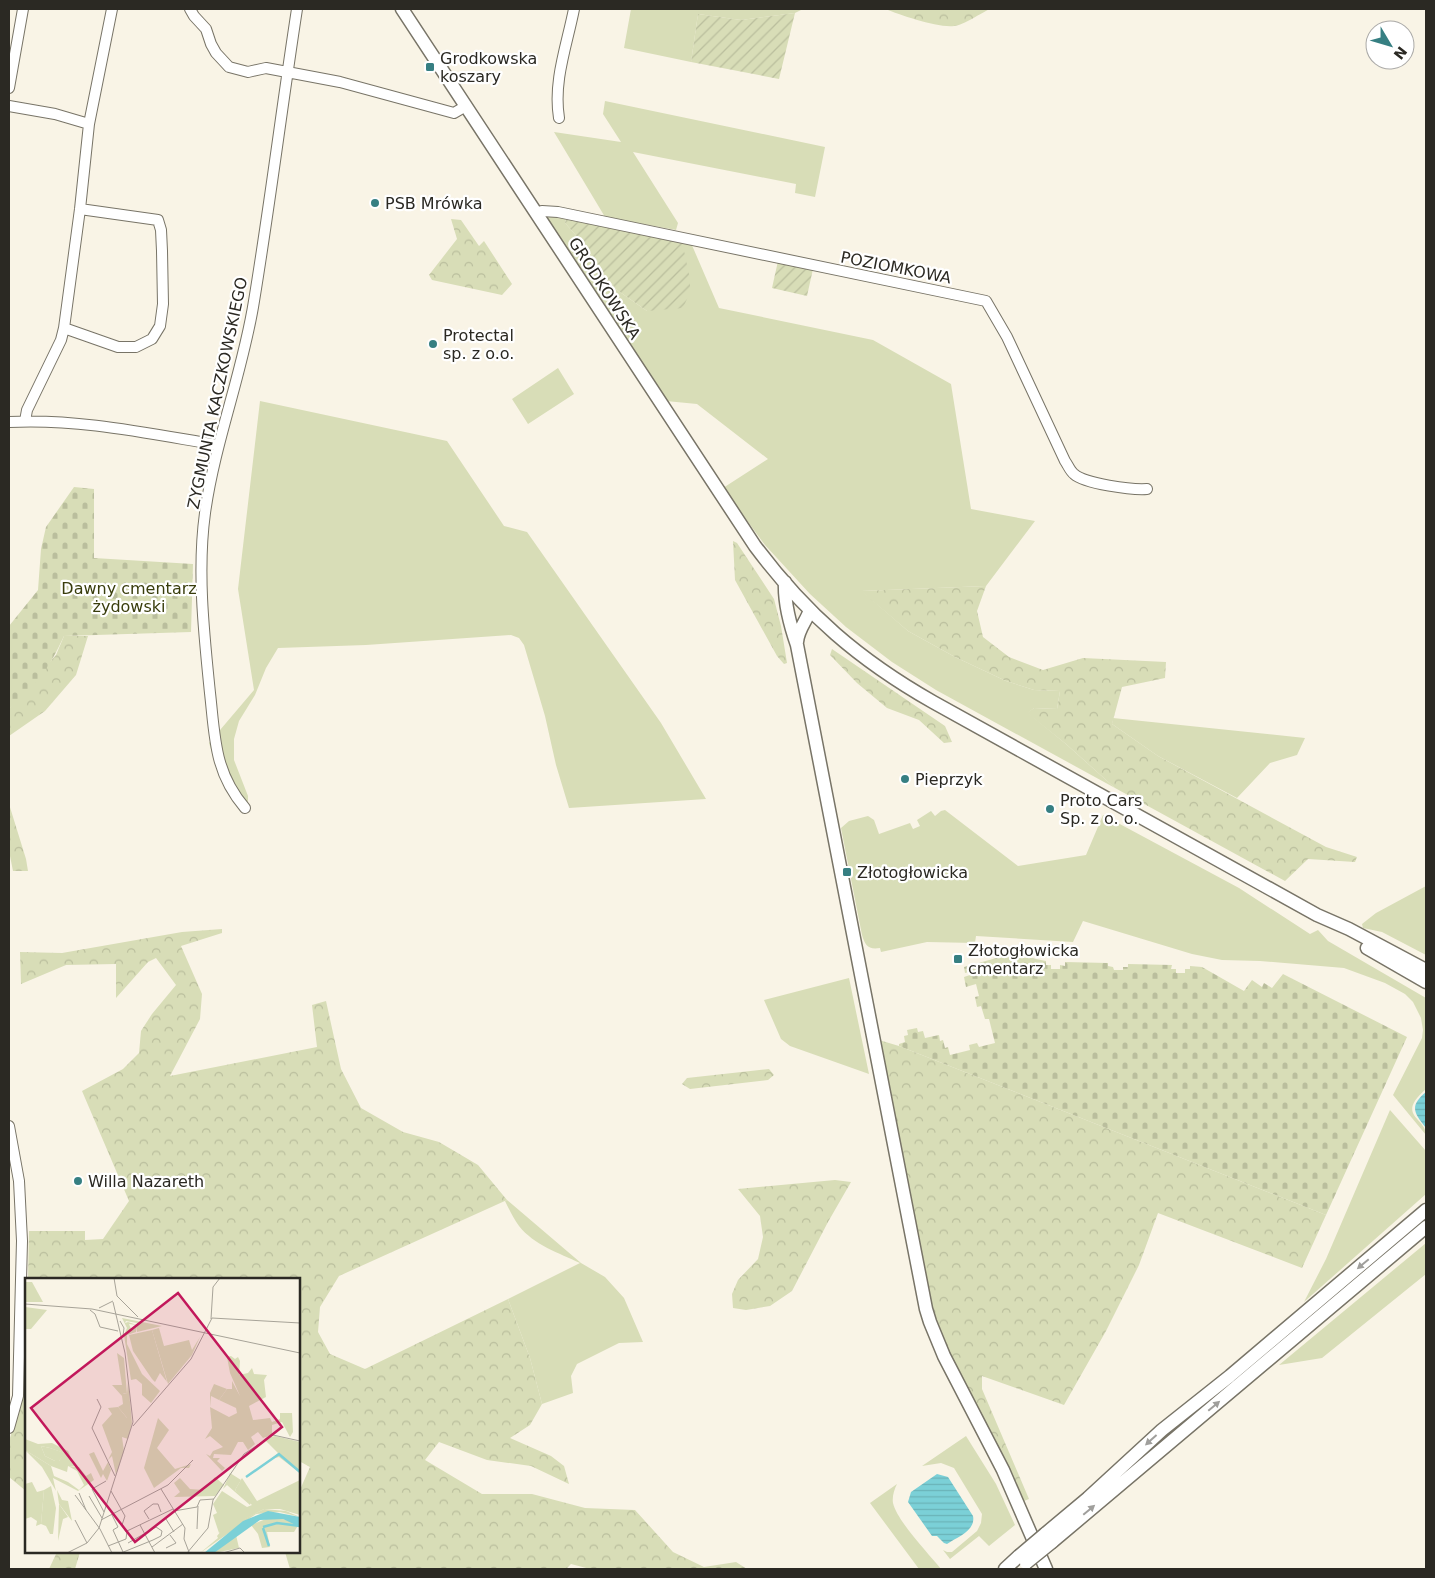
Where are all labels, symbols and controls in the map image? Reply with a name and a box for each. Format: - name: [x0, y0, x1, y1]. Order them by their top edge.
- north arrow: [1365, 20, 1415, 70]
- text: N: [1390, 43, 1410, 63]
- place label: Grodkowska koszary: [440, 49, 537, 86]
- marker: Grodkowska koszary: [424, 61, 436, 73]
- place label: PSB Mrówka: [385, 194, 483, 213]
- marker: PSB Mrówka: [369, 197, 381, 209]
- street label: GRODKOWSKA: [565, 234, 645, 343]
- street label: POZIOMKOWA: [839, 247, 953, 288]
- street label: ZYGMUNTA KACZKOWSKIEGO: [184, 275, 251, 511]
- place label: Protectal sp. z o.o.: [443, 326, 514, 363]
- marker: Protectal sp. z o.o.: [427, 338, 439, 350]
- park label: Dawny cmentarz żydowski: [61, 579, 197, 616]
- place label: Pieprzyk: [915, 770, 983, 789]
- marker: Pieprzyk: [899, 773, 911, 785]
- place label: Proto Cars Sp. z o. o.: [1060, 791, 1142, 828]
- marker: Proto Cars Sp. z o. o.: [1044, 803, 1056, 815]
- place label: Złotogłowicka: [857, 863, 968, 882]
- marker: Złotogłowicka: [841, 866, 853, 878]
- place label: Złotogłowicka cmentarz: [968, 941, 1079, 978]
- marker: Złotogłowicka cmentarz: [952, 953, 964, 965]
- place label: Willa Nazareth: [88, 1172, 204, 1191]
- marker: Willa Nazareth: [72, 1175, 84, 1187]
- one-way arrow: [1357, 1258, 1370, 1269]
- inset map: [25, 1278, 300, 1553]
- one-way arrow: [1207, 1401, 1220, 1412]
- one-way arrow: [1146, 1434, 1158, 1446]
- one-way arrow: [1082, 1505, 1095, 1516]

